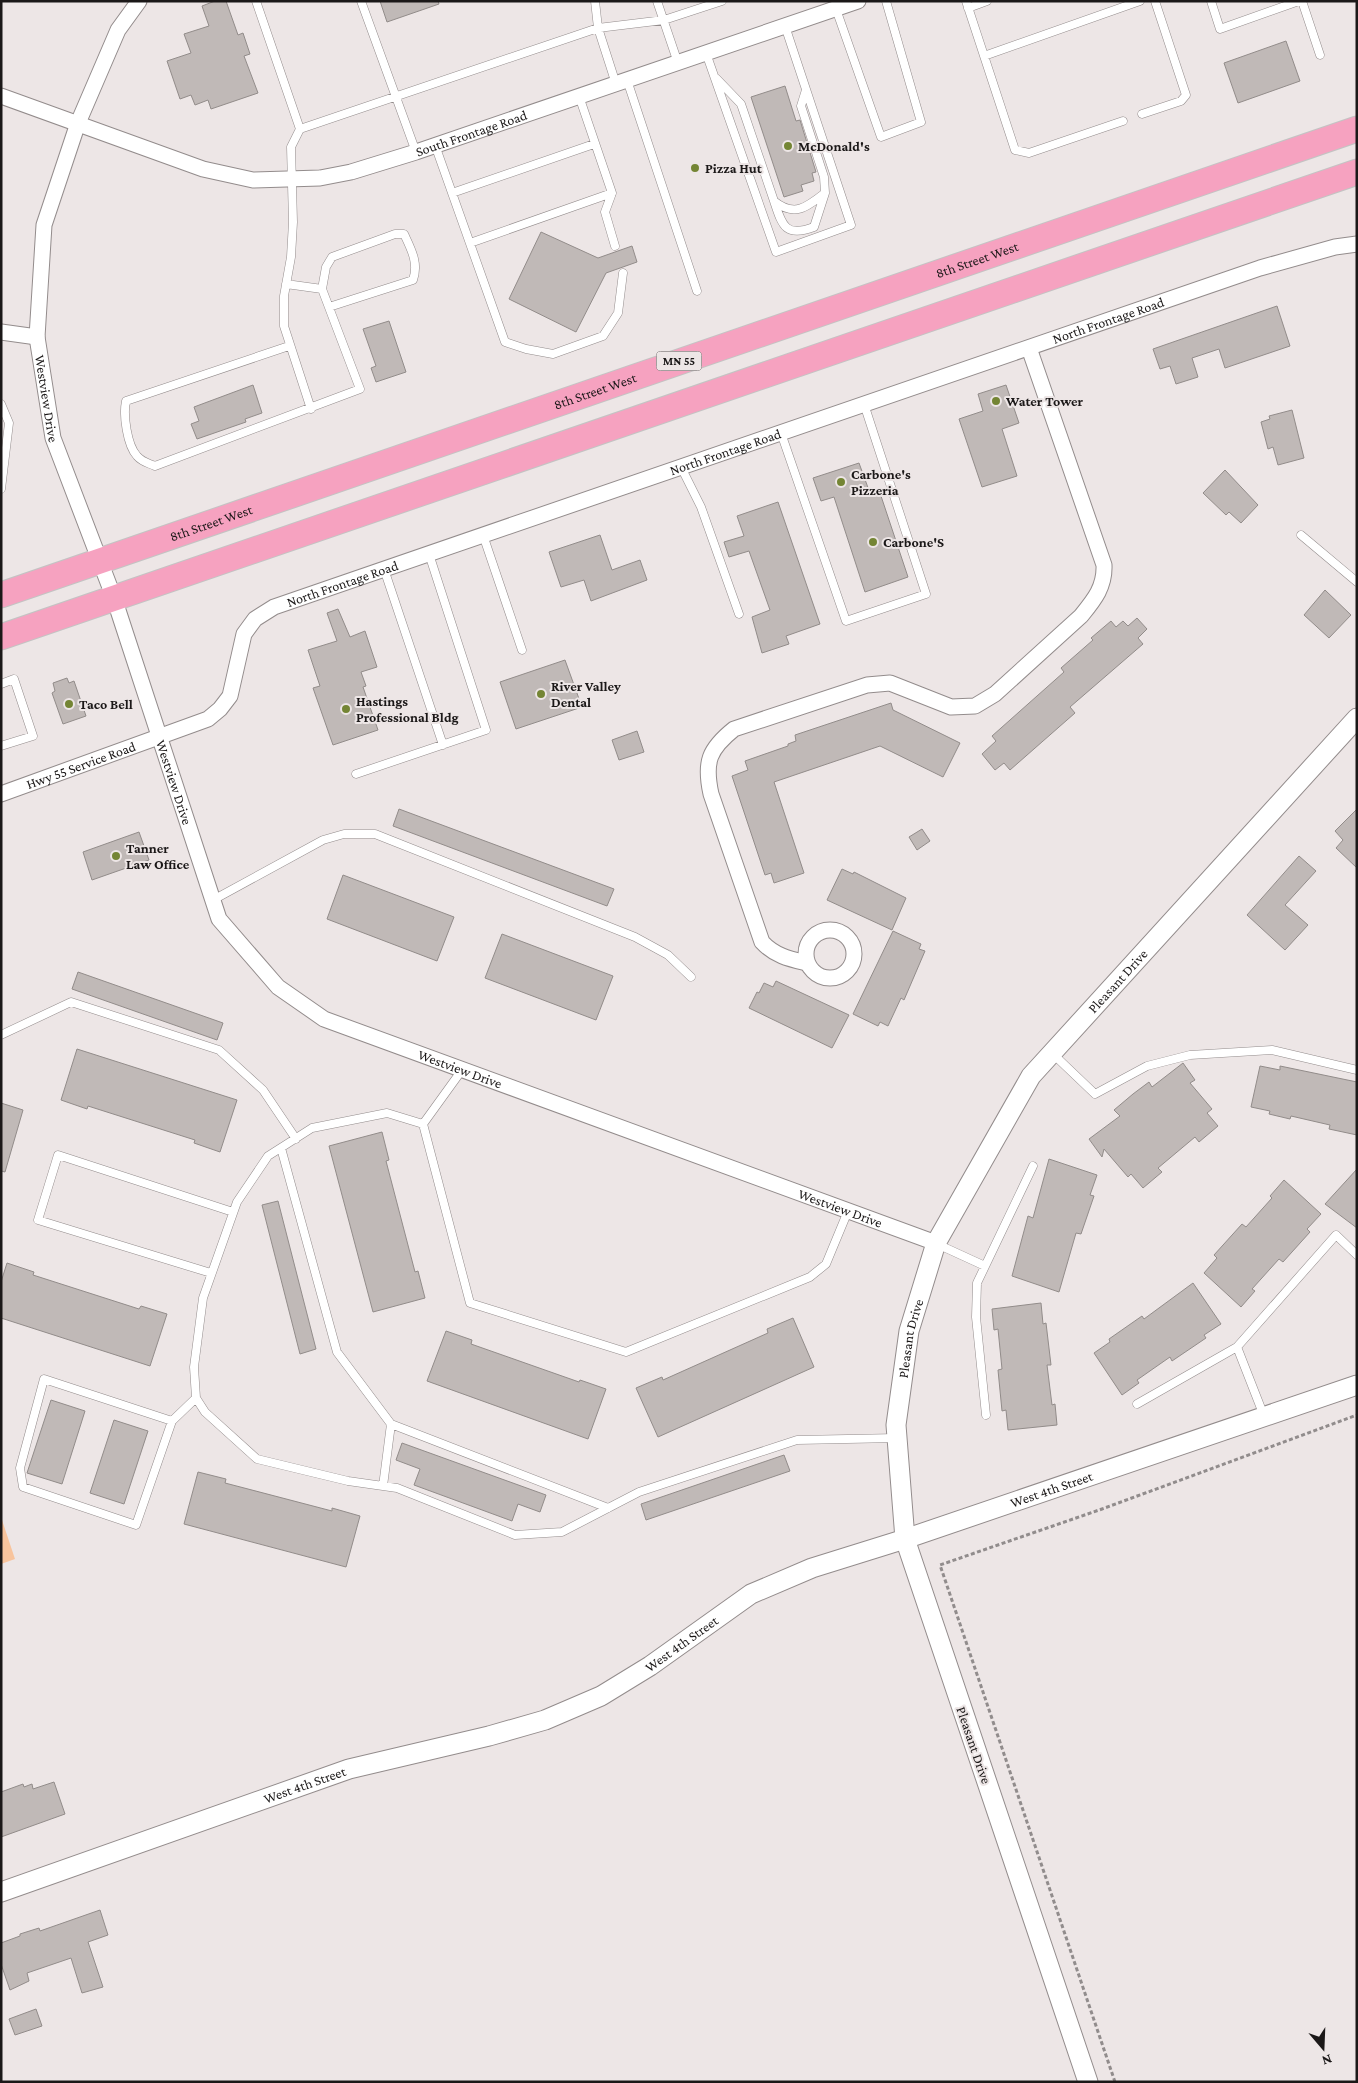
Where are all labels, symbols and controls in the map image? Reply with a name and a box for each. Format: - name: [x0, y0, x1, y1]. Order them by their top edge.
- street label: South Frontage Road: [413, 106, 530, 160]
- place label: McDonald's: [798, 138, 870, 154]
- marker: McDonald's: [782, 140, 794, 152]
- place label: Pizza Hut: [705, 160, 763, 176]
- marker: Pizza Hut: [689, 162, 701, 174]
- street label: 8th Street West: [934, 238, 1021, 281]
- street label: North Frontage Road: [1050, 293, 1167, 347]
- road number: MN 55: [656, 352, 702, 371]
- street label: Westview Drive: [32, 354, 62, 445]
- street label: 8th Street West: [552, 369, 639, 412]
- place label: Water Tower: [1005, 393, 1084, 409]
- marker: Water Tower: [990, 395, 1002, 407]
- street label: North Frontage Road: [667, 425, 784, 478]
- place label: Carbone's Pizzeria: [851, 466, 911, 498]
- marker: Carbone's Pizzeria: [835, 476, 847, 488]
- street label: 8th Street West: [168, 501, 255, 544]
- place label: Carbone'S: [883, 534, 944, 550]
- marker: Carbone'S: [867, 536, 879, 548]
- street label: North Frontage Road: [284, 557, 401, 610]
- place label: River Valley Dental: [551, 678, 621, 710]
- marker: River Valley Dental: [535, 688, 547, 700]
- place label: Hastings Professional Bldg: [356, 693, 459, 725]
- place label: Taco Bell: [79, 696, 133, 712]
- marker: Taco Bell: [63, 698, 75, 710]
- marker: Hastings Professional Bldg: [340, 703, 352, 715]
- street label: Hwy 55 Service Road: [24, 738, 138, 792]
- street label: Westview Drive: [153, 738, 196, 827]
- place label: Tanner Law Office: [126, 840, 190, 872]
- marker: Tanner Law Office: [110, 850, 122, 862]
- street label: Pleasant Drive: [1085, 946, 1151, 1016]
- street label: Westview Drive: [416, 1046, 504, 1091]
- street label: Westview Drive: [796, 1185, 885, 1231]
- street label: Pleasant Drive: [895, 1297, 926, 1379]
- street label: West 4th Street: [1008, 1468, 1095, 1511]
- street label: West 4th Street: [642, 1612, 721, 1675]
- street label: Pleasant Drive: [953, 1704, 995, 1786]
- street label: West 4th Street: [261, 1763, 348, 1807]
- north arrow: [1298, 2023, 1348, 2073]
- text: N: [1320, 2051, 1334, 2070]

